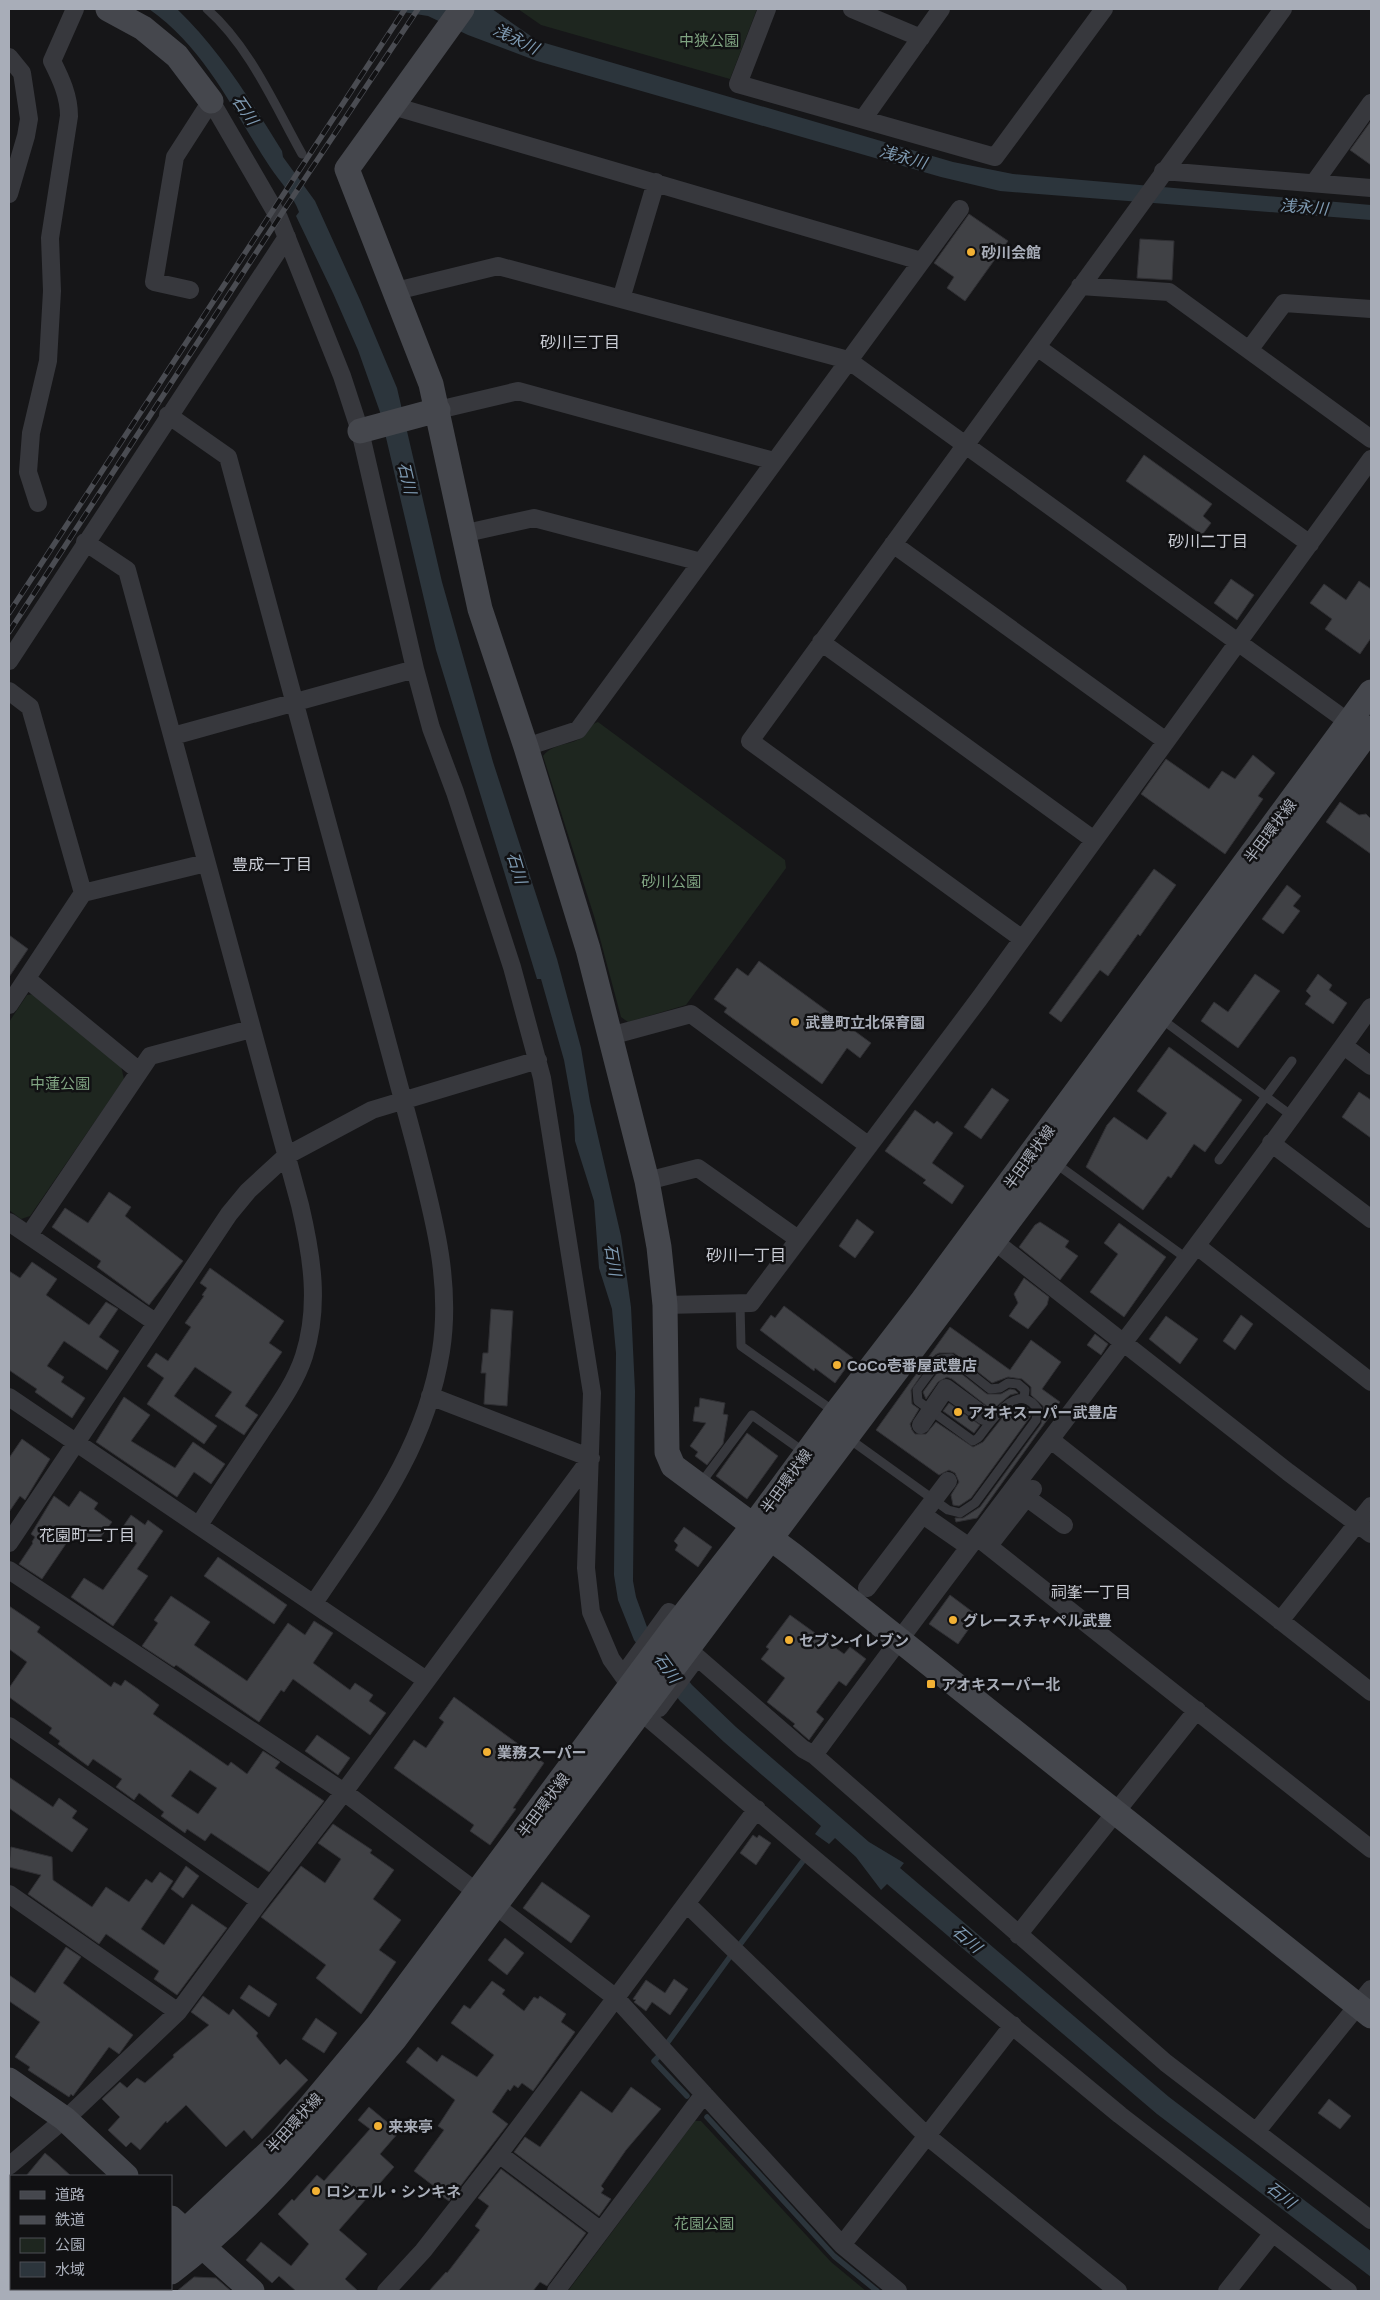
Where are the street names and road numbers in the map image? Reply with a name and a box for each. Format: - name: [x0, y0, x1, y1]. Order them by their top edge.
- street label: 半田環状線: [1241, 796, 1299, 866]
- street label: 半田環状線: [1000, 1122, 1058, 1192]
- street label: 半田環状線: [757, 1446, 815, 1516]
- street label: 半田環状線: [514, 1770, 572, 1840]
- street label: 半田環状線: [263, 2089, 325, 2157]

